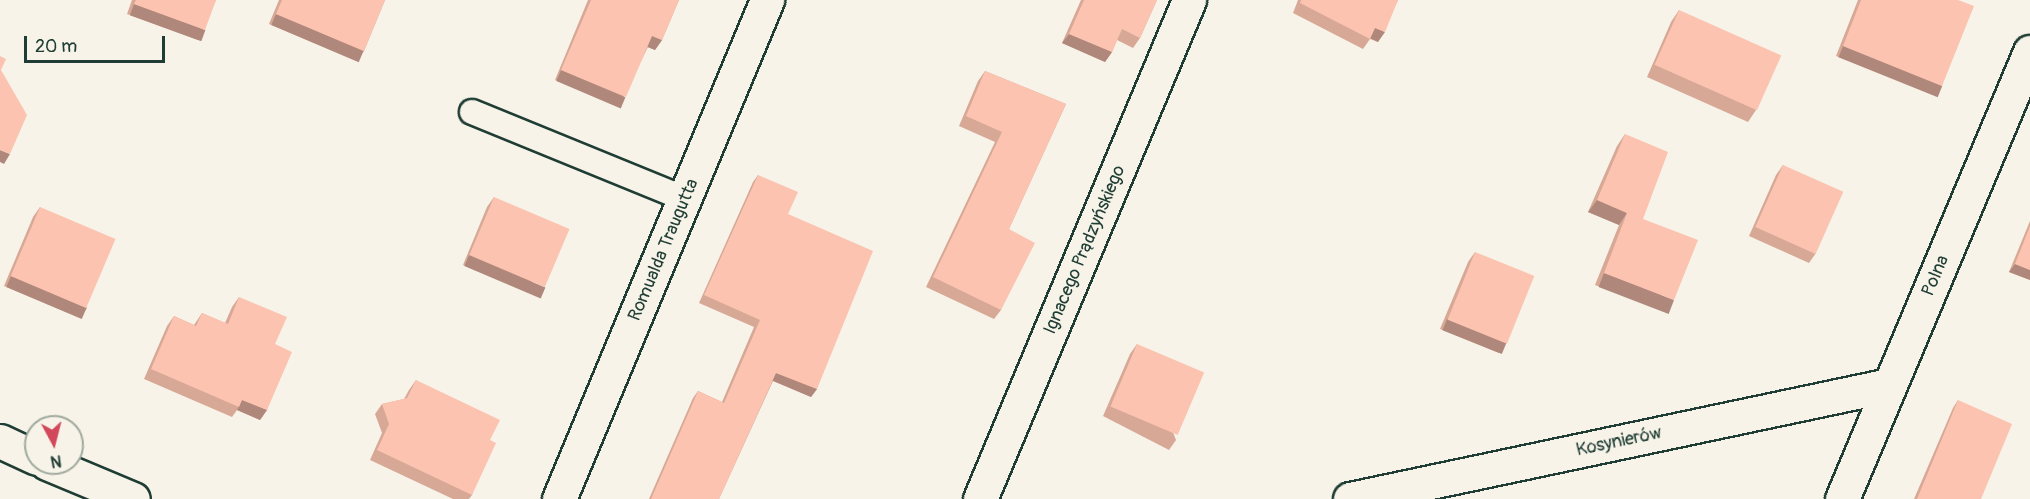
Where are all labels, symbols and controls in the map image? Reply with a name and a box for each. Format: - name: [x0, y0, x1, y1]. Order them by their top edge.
- scale bar: [27, 24, 168, 62]
- text: 20 m: [35, 35, 77, 58]
- street label: Ignacego Prądzyńskiego: [1040, 162, 1130, 338]
- street label: Romualda Traugutta: [624, 176, 704, 324]
- street label: Polna: [1918, 252, 1954, 300]
- north arrow: [24, 415, 84, 475]
- street label: Kosynierów: [1574, 422, 1664, 462]
- text: N: [49, 450, 63, 471]

